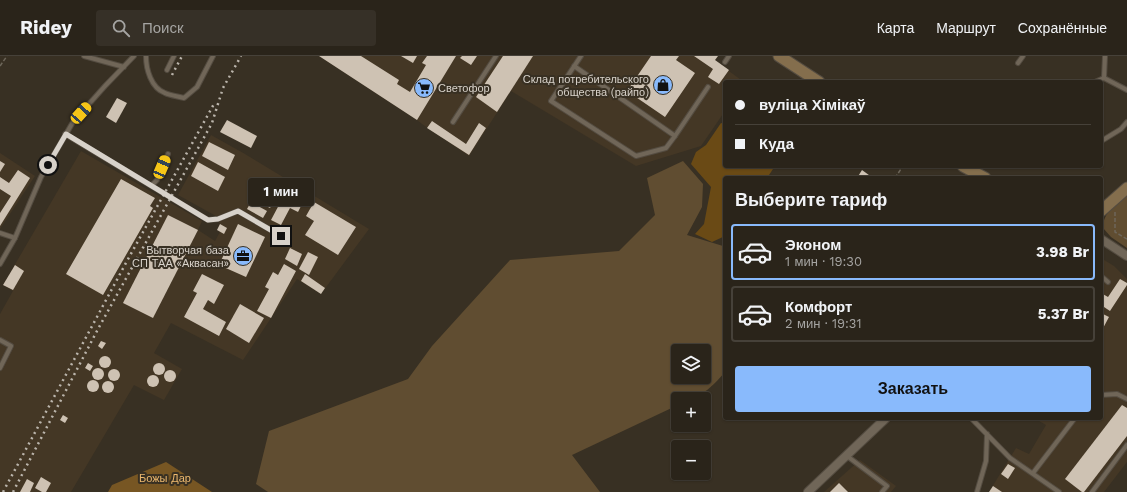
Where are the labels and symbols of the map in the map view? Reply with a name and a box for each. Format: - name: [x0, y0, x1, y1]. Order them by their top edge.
- place label: Склад потребительского общества (райпо): [523, 73, 649, 99]
- shop icon: Склад потребительского общества (райпо): [652, 74, 674, 96]
- supermarket icon: Светофор: [413, 77, 435, 99]
- place label: Светофор: [438, 82, 490, 95]
- car: [69, 100, 93, 126]
- car: [152, 154, 172, 180]
- route start: [39, 156, 57, 174]
- callout: 1 мин: [248, 178, 314, 206]
- route end: [272, 227, 290, 245]
- place label: Вытворчая база СП ТАА «Аквасан»: [132, 244, 230, 270]
- office icon: Вытворчая база СП ТАА «Аквасан»: [232, 245, 254, 267]
- park label: Божы Дар: [139, 472, 191, 485]

